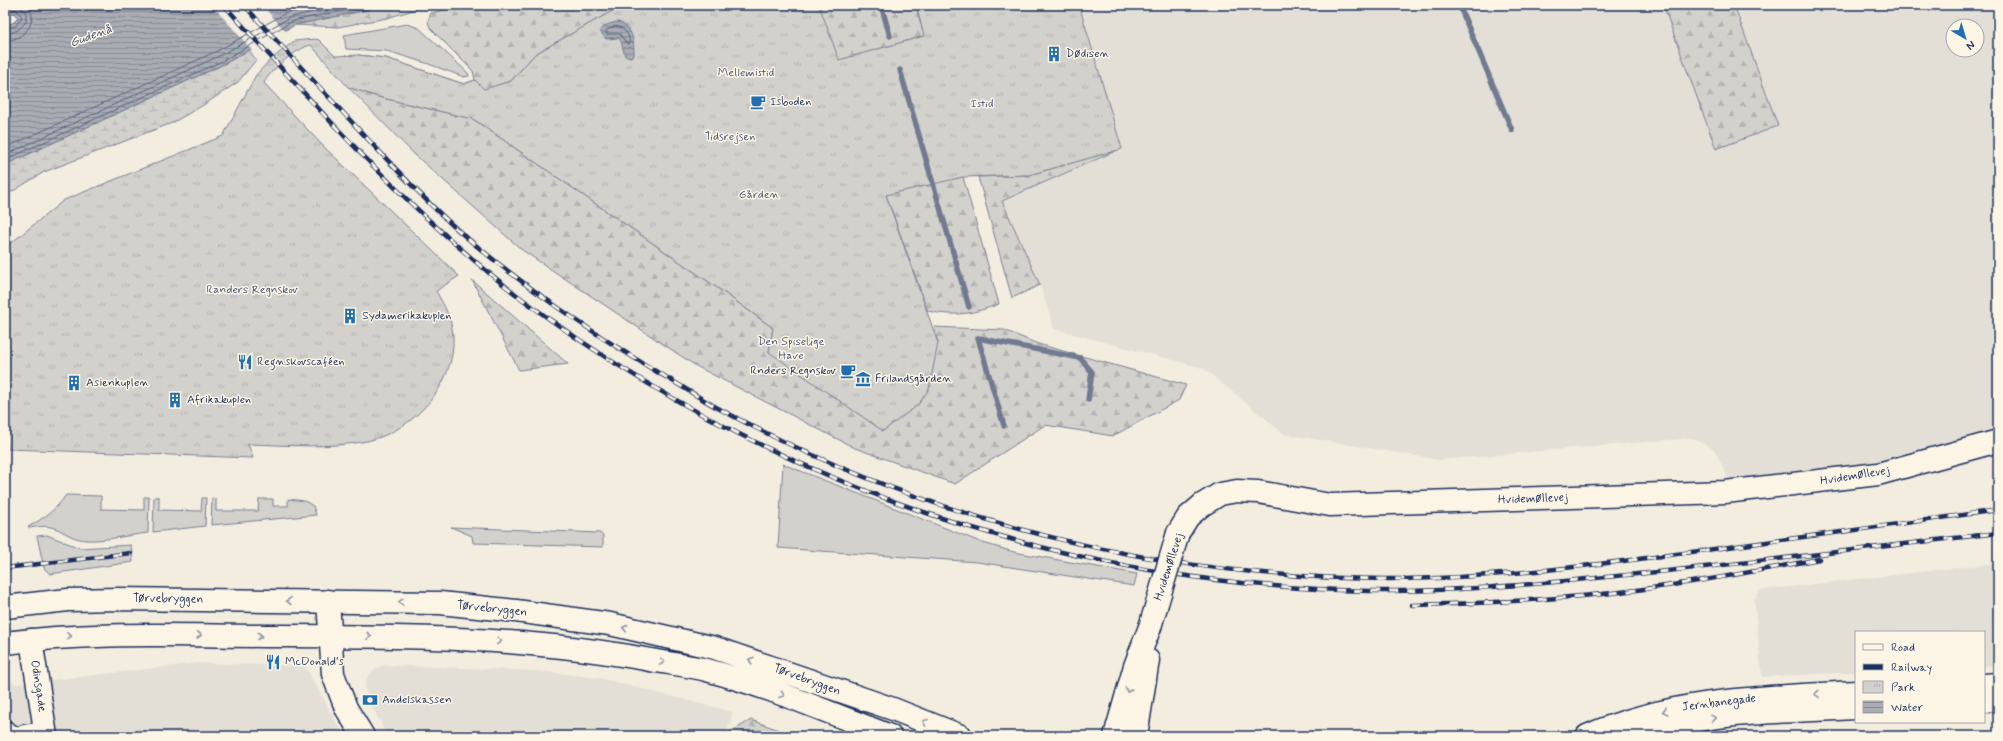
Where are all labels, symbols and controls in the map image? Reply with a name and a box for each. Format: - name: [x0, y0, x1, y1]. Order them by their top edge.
- north arrow: [1945, 18, 1985, 58]
- water label: Gudenå: [68, 20, 115, 52]
- text: N: [1963, 37, 1978, 53]
- building icon: Dødisen: [1045, 45, 1063, 63]
- place label: Dødisen: [1066, 46, 1110, 62]
- park label: Mellemistid: [718, 65, 774, 81]
- cafe icon: Isboden: [749, 93, 767, 111]
- place label: Isboden: [770, 94, 811, 110]
- park label: Istid: [971, 96, 993, 112]
- park label: Tidsrejsen: [705, 129, 755, 145]
- park label: Gården: [739, 187, 780, 203]
- park label: Randers Regnskov: [206, 282, 298, 298]
- building icon: Sydamerikakuplen: [341, 307, 359, 325]
- place label: Sydamerikakuplen: [362, 308, 451, 324]
- park label: Den Spiselige Have: [758, 334, 824, 364]
- restaurant icon: Regnskovscaféen: [236, 353, 254, 371]
- place label: Regnskovscaféen: [257, 354, 345, 371]
- cafe icon: Rnders Regnskov: [839, 362, 857, 380]
- place label: Rnders Regnskov: [750, 363, 837, 379]
- museum icon: Frilandsgården: [854, 370, 872, 388]
- place label: Frilandsgården: [875, 371, 952, 387]
- building icon: Asienkuplen: [65, 374, 83, 392]
- place label: Asienkuplen: [86, 375, 149, 391]
- building icon: Afrikakuplen: [166, 391, 184, 409]
- place label: Afrikakuplen: [187, 392, 251, 408]
- street label: Hvidemøllevej: [1819, 463, 1891, 489]
- street label: Hvidemøllevej: [1498, 490, 1568, 508]
- street label: Hvidemøllevej: [1151, 531, 1187, 603]
- street label: Tørvebryggen: [133, 590, 203, 608]
- one-way arrow: [286, 597, 292, 605]
- street label: Tørvebryggen: [456, 597, 528, 621]
- one-way arrow: [398, 598, 404, 606]
- one-way arrow: [622, 624, 628, 632]
- one-way arrow: [66, 631, 72, 640]
- one-way arrow: [196, 631, 202, 639]
- one-way arrow: [257, 631, 263, 640]
- legend: [1855, 631, 1985, 723]
- one-way arrow: [366, 632, 372, 641]
- one-way arrow: [496, 637, 502, 645]
- text: Road: [1891, 640, 1915, 656]
- restaurant icon: McDonald's: [264, 653, 282, 671]
- place label: McDonald's: [285, 654, 345, 670]
- one-way arrow: [747, 656, 754, 665]
- one-way arrow: [659, 657, 665, 666]
- street label: Odinsgade: [26, 659, 50, 713]
- street label: Tørvebryggen: [771, 660, 843, 700]
- text: Railway: [1891, 660, 1933, 676]
- text: Park: [1891, 680, 1915, 696]
- one-way arrow: [1124, 687, 1133, 694]
- one-way arrow: [779, 690, 786, 698]
- one-way arrow: [1814, 690, 1820, 699]
- bank icon: Andelskassen: [361, 691, 379, 709]
- street label: Jernbanegade: [1681, 691, 1757, 715]
- place label: Andelskassen: [382, 692, 452, 708]
- text: Water: [1891, 700, 1923, 716]
- one-way arrow: [1662, 707, 1668, 715]
- one-way arrow: [1710, 714, 1716, 723]
- one-way arrow: [921, 718, 928, 726]

